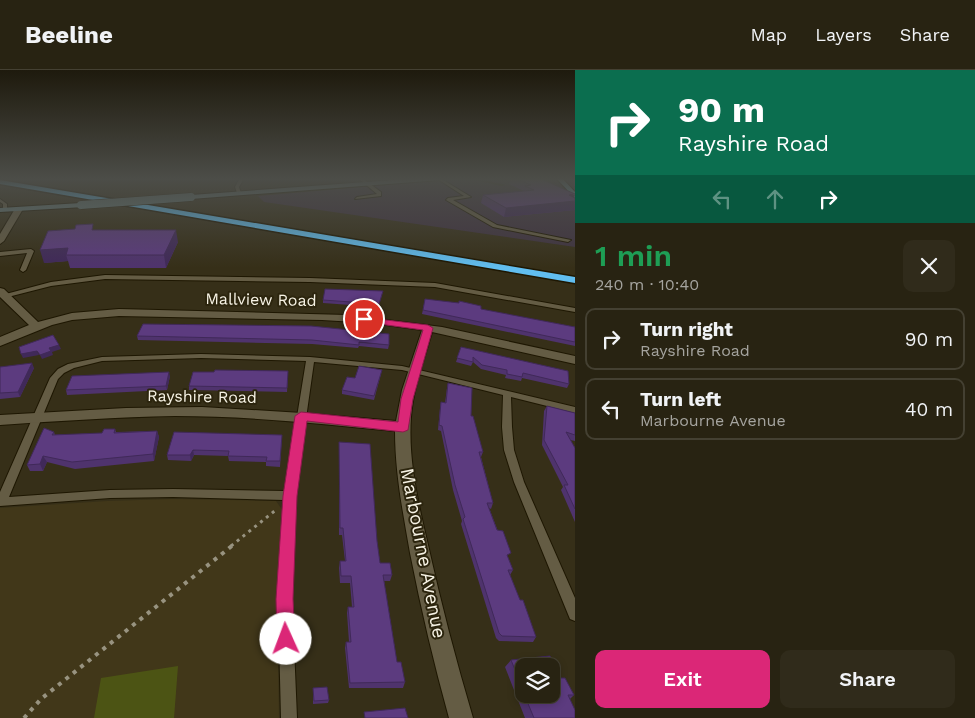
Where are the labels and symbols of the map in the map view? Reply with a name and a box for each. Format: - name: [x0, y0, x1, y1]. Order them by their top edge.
- street label: Mallview Road: [205, 289, 317, 310]
- pin: [343, 298, 385, 340]
- street label: Rayshire Road: [147, 386, 257, 407]
- street label: Marbourne Avenue: [396, 466, 451, 640]
- position arrow: [259, 612, 311, 664]

